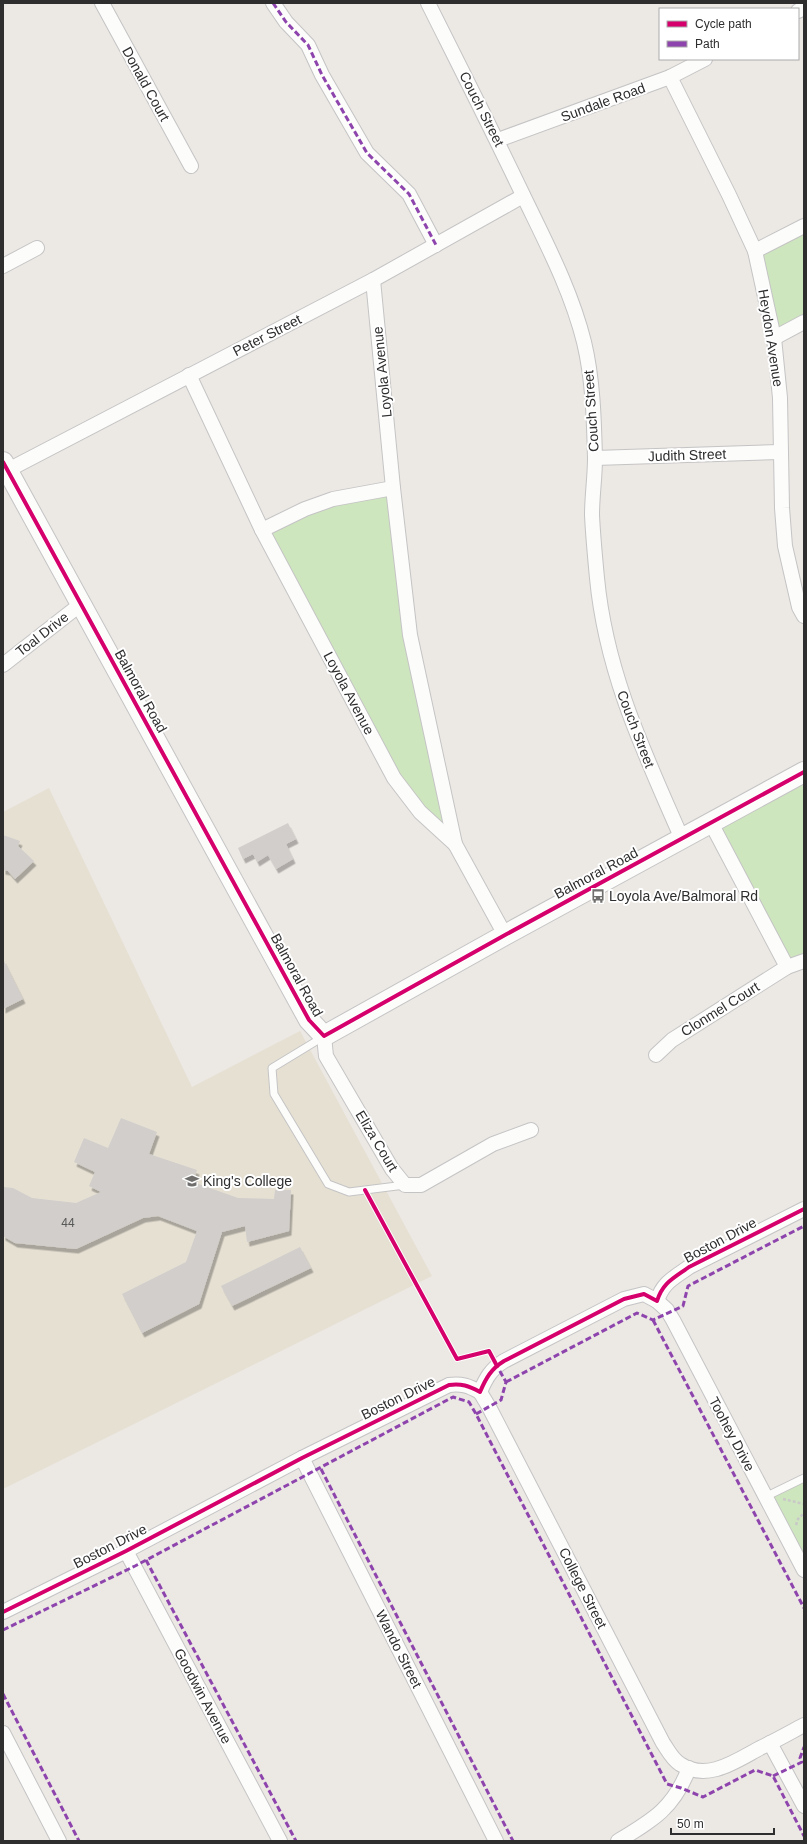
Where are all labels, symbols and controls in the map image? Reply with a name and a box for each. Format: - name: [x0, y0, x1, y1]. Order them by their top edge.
- legend: [659, 8, 799, 60]
- text: Cycle path: [695, 17, 752, 31]
- text: Path: [695, 37, 720, 51]
- street label: Donald Court: [119, 44, 173, 124]
- street label: Couch Street: [456, 69, 508, 149]
- street label: Sundale Road: [559, 79, 647, 125]
- street label: Heydon Avenue: [755, 288, 787, 388]
- street label: Peter Street: [230, 311, 304, 359]
- street label: Loyola Avenue: [369, 325, 395, 418]
- street label: Couch Street: [580, 370, 602, 452]
- street label: Judith Street: [647, 446, 727, 464]
- street label: Toal Drive: [13, 608, 72, 659]
- street label: Balmoral Road: [112, 647, 170, 735]
- street label: Loyola Avenue: [320, 649, 378, 737]
- street label: Couch Street: [614, 688, 658, 770]
- street label: Balmoral Road: [551, 844, 641, 902]
- bus stop icon: Loyola Ave/Balmoral Rd: [590, 888, 606, 904]
- place label: Loyola Ave/Balmoral Rd: [609, 888, 758, 904]
- street label: Balmoral Road: [268, 931, 326, 1019]
- street label: Clonmel Court: [678, 978, 762, 1039]
- street label: Eliza Court: [353, 1108, 402, 1175]
- school or university icon: King's College: [184, 1173, 200, 1189]
- place label: King's College: [203, 1173, 292, 1189]
- street label: Boston Drive: [681, 1214, 759, 1266]
- house number: 44: [61, 1216, 75, 1230]
- street label: Boston Drive: [358, 1373, 438, 1423]
- street label: Toohey Drive: [706, 1394, 758, 1474]
- street label: Boston Drive: [71, 1521, 150, 1571]
- street label: College Street: [556, 1545, 610, 1631]
- street label: Wando Street: [373, 1607, 425, 1691]
- street label: Goodwin Avenue: [171, 1646, 235, 1747]
- scale bar: [671, 1810, 774, 1836]
- text: 50 m: [677, 1817, 704, 1831]

